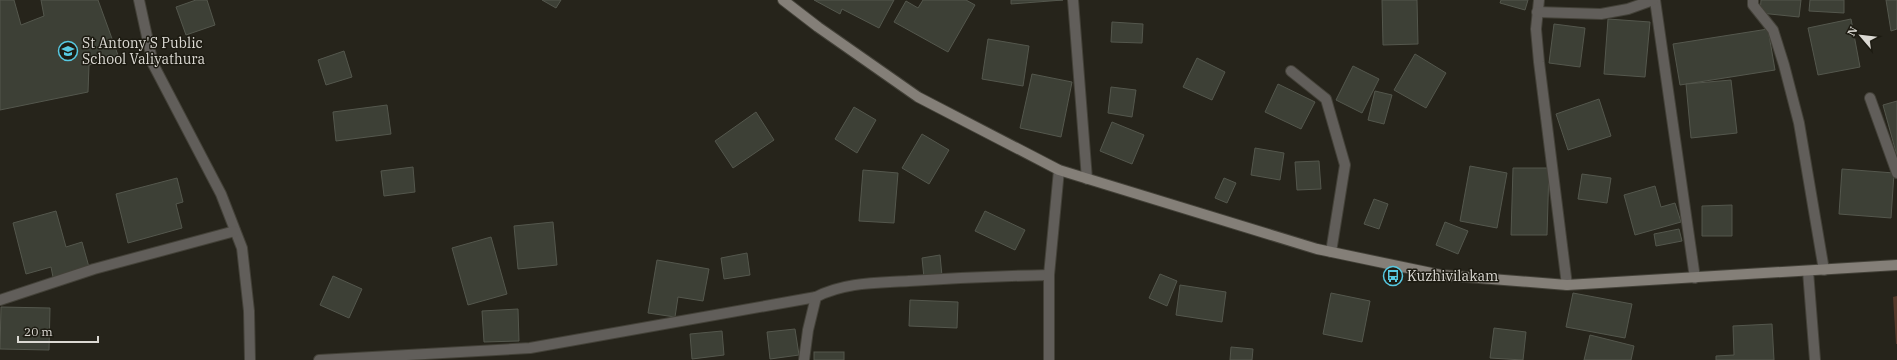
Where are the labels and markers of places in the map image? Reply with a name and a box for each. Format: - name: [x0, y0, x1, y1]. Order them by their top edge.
- place label: St Antony'S Public School Valiyathura: [82, 34, 206, 68]
- school or university icon: St Antony'S Public School Valiyathura: [57, 40, 79, 62]
- bus stop icon: Kuzhivilakam: [1382, 265, 1404, 287]
- place label: Kuzhivilakam: [1407, 267, 1498, 285]

